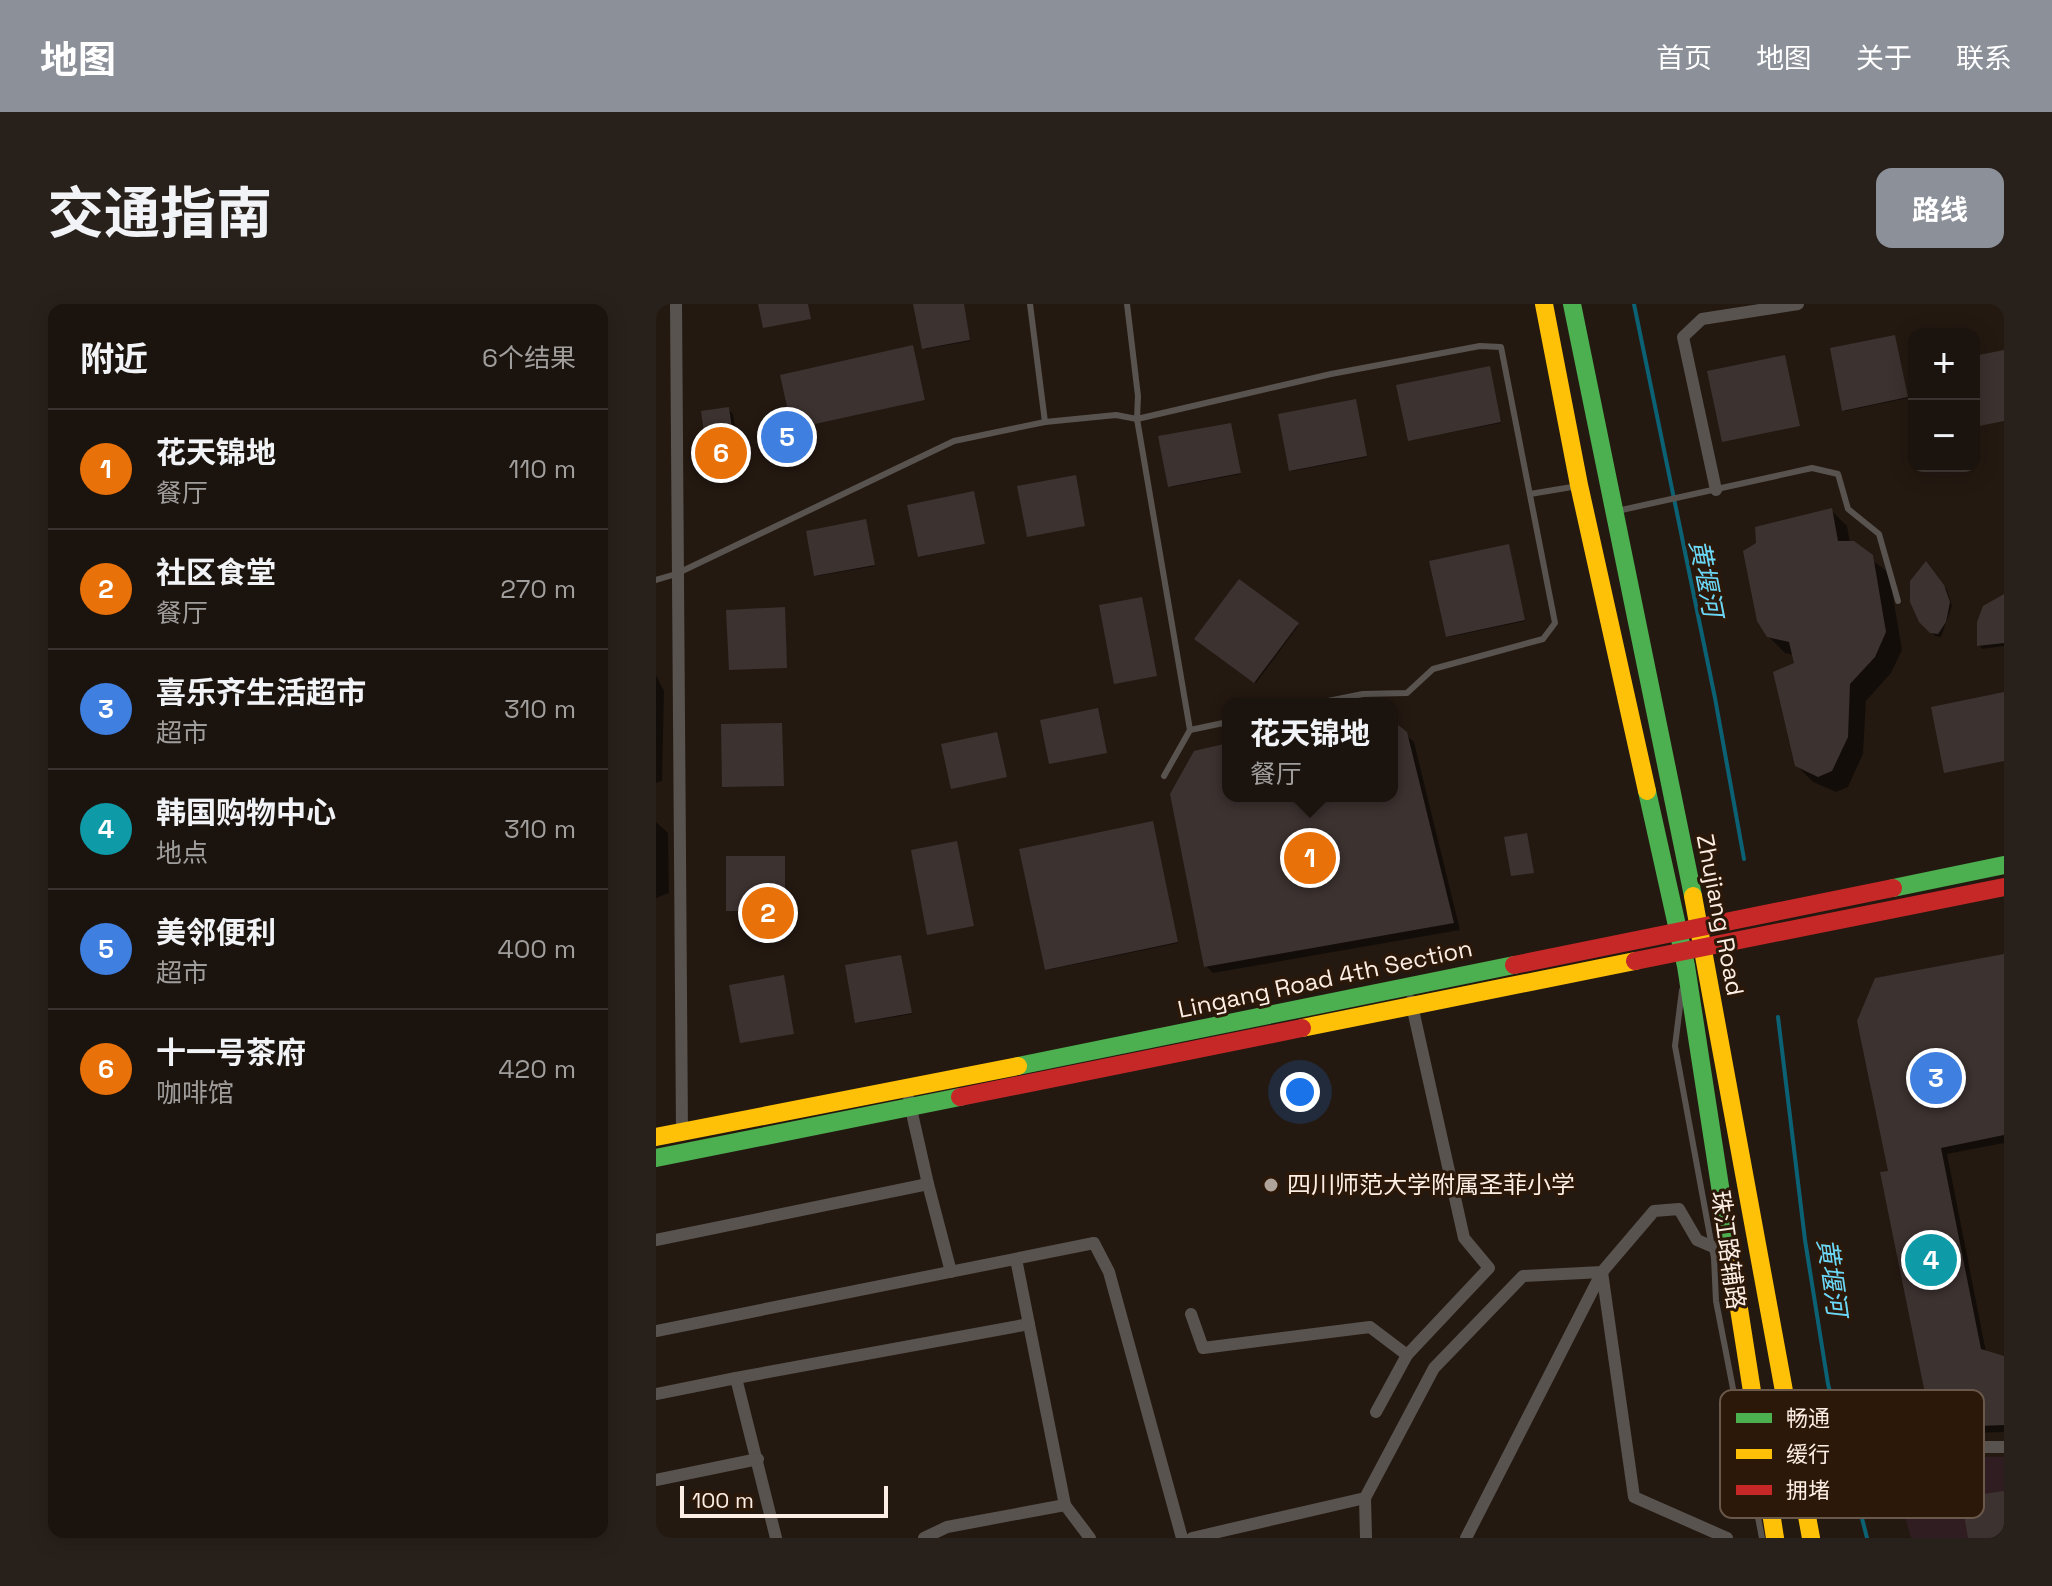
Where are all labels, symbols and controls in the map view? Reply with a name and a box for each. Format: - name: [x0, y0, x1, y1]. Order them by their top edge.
- text: 地图: [40, 36, 116, 84]
- text: 首页: [1656, 40, 1712, 76]
- text: 地图: [1756, 40, 1812, 76]
- text: 关于: [1856, 40, 1912, 76]
- text: 联系: [1956, 40, 2012, 76]
- button: 路线: [1876, 168, 2004, 248]
- text: 交通指南: [48, 178, 272, 249]
- map controls: [1908, 328, 1980, 472]
- button: +: [1908, 328, 1980, 400]
- text: 附近: [80, 338, 148, 381]
- text: 6个结果: [482, 341, 576, 375]
- button: −: [1908, 400, 1980, 472]
- pin: 5: [761, 407, 813, 467]
- pin: 6: [695, 423, 747, 483]
- text: 花天锦地: [156, 433, 276, 472]
- text: 1: [100, 452, 112, 486]
- text: 110 m: [509, 452, 576, 486]
- text: 餐厅: [156, 476, 208, 510]
- water label: 黄堰河: [1682, 536, 1731, 624]
- text: 社区食堂: [156, 553, 276, 592]
- text: 2: [98, 572, 114, 606]
- text: 270 m: [500, 572, 576, 606]
- text: 餐厅: [156, 596, 208, 630]
- text: 喜乐齐生活超市: [156, 673, 366, 712]
- text: 3: [98, 692, 114, 726]
- text: 310 m: [504, 692, 576, 726]
- popup: [1222, 698, 1398, 802]
- text: 花天锦地: [1250, 714, 1370, 753]
- text: 超市: [156, 716, 208, 750]
- text: 餐厅: [1250, 757, 1302, 791]
- text: 韩国购物中心: [156, 793, 336, 832]
- text: 4: [98, 812, 114, 846]
- text: 310 m: [504, 812, 576, 846]
- pin: 1: [1284, 828, 1336, 888]
- street label: Zhujiang Road: [1690, 832, 1751, 998]
- text: 地点: [156, 836, 208, 870]
- pin: 2: [742, 883, 794, 943]
- text: 美邻便利: [156, 913, 276, 952]
- text: 5: [98, 932, 114, 966]
- text: 400 m: [497, 932, 576, 966]
- street label: Lingang Road 4th Section: [1175, 932, 1475, 1025]
- text: 超市: [156, 956, 208, 990]
- text: 十一号茶府: [156, 1033, 306, 1072]
- pin: 3: [1910, 1048, 1962, 1108]
- text: 6: [98, 1052, 114, 1086]
- text: 420 m: [498, 1052, 576, 1086]
- your location: [1280, 1072, 1320, 1112]
- text: 咖啡馆: [156, 1076, 234, 1110]
- place label: 四川师范大学附属圣菲小学: [1287, 1169, 1575, 1200]
- marker: 四川师范大学附属圣菲小学: [1262, 1176, 1280, 1194]
- street label: 珠江路辅路: [1705, 1188, 1752, 1312]
- pin: 4: [1905, 1230, 1957, 1290]
- water label: 黄堰河: [1810, 1236, 1855, 1323]
- legend: [1720, 1390, 1984, 1518]
- text: 畅通: [1786, 1404, 1830, 1432]
- text: 缓行: [1786, 1440, 1830, 1468]
- text: 拥堵: [1786, 1476, 1830, 1504]
- scale bar: [680, 1482, 888, 1518]
- text: 100 m: [692, 1486, 754, 1514]

